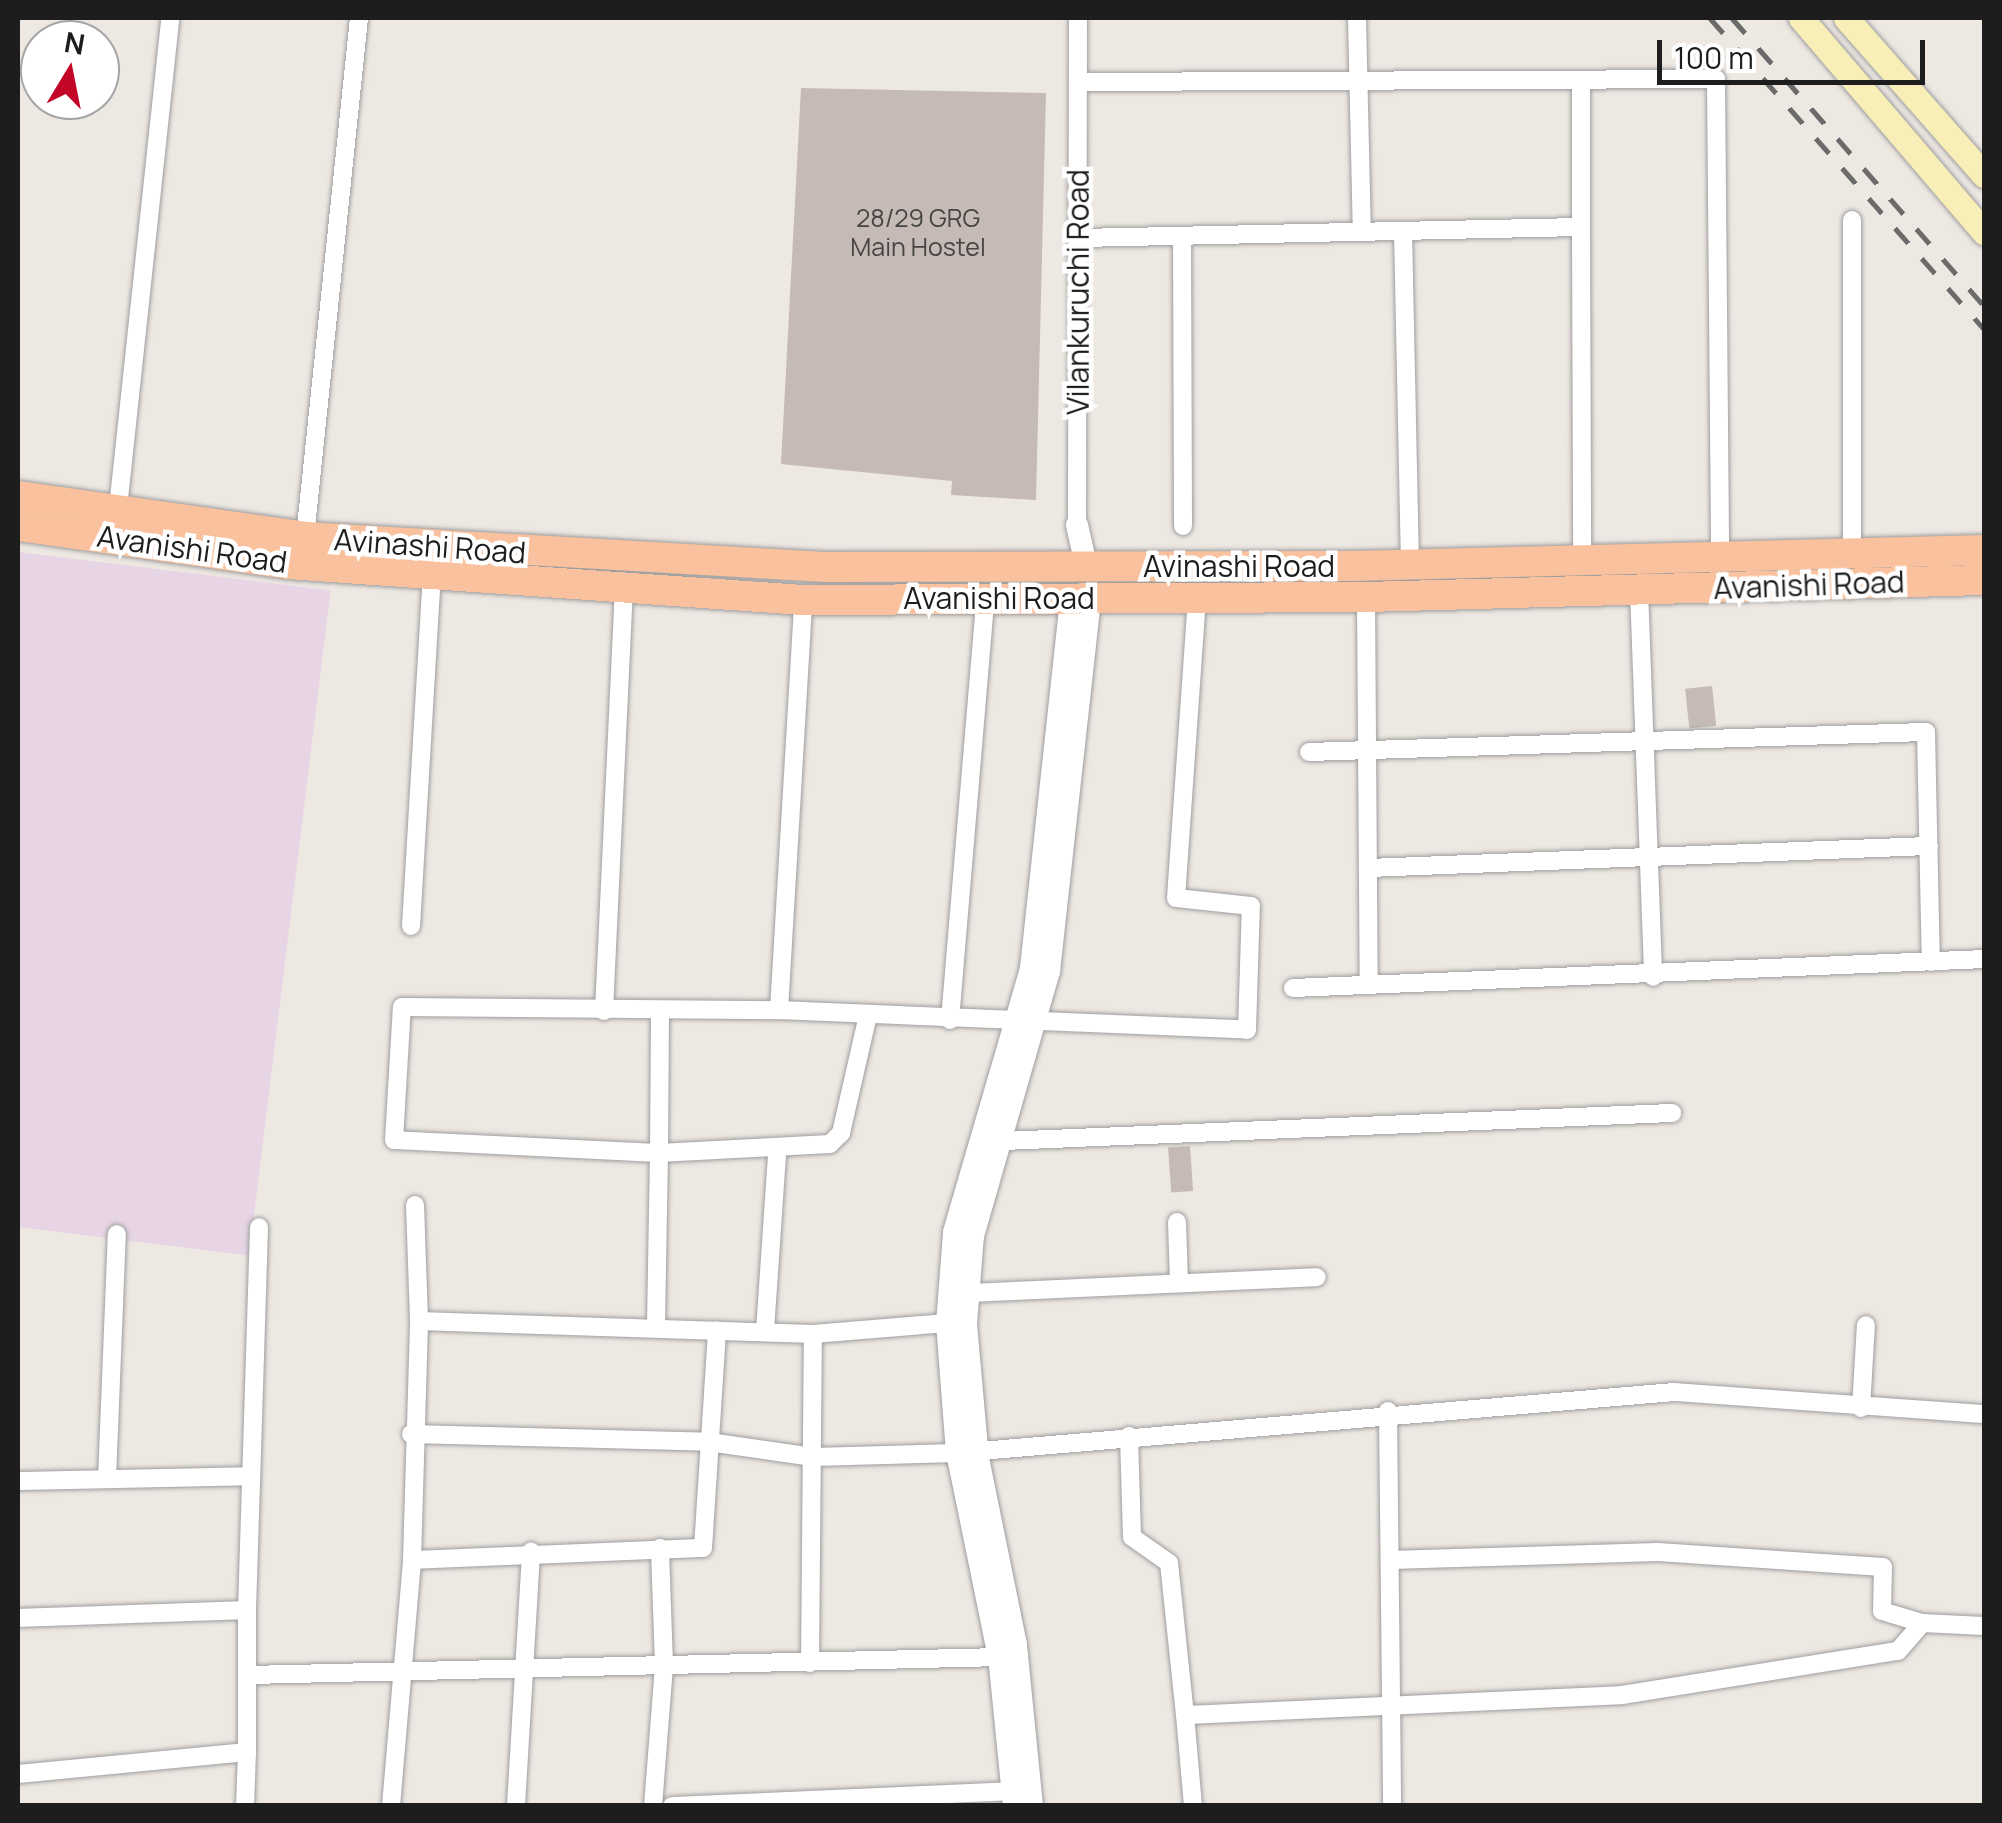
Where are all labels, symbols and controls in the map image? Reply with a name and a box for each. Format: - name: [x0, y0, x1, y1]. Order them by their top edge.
- north arrow: [20, 20, 120, 120]
- scale bar: [1662, 20, 1930, 82]
- text: N: [62, 22, 88, 63]
- text: 100 m: [1674, 37, 1754, 78]
- street label: Vilankuruchi Road: [1060, 169, 1096, 415]
- house number: 28/29 GRG Main Hostel: [850, 204, 986, 263]
- street label: Avanishi Road: [95, 518, 289, 580]
- street label: Avinashi Road: [333, 521, 527, 571]
- street label: Avinashi Road: [1143, 548, 1335, 584]
- street label: Avanishi Road: [1713, 564, 1905, 606]
- street label: Avanishi Road: [903, 580, 1095, 616]

